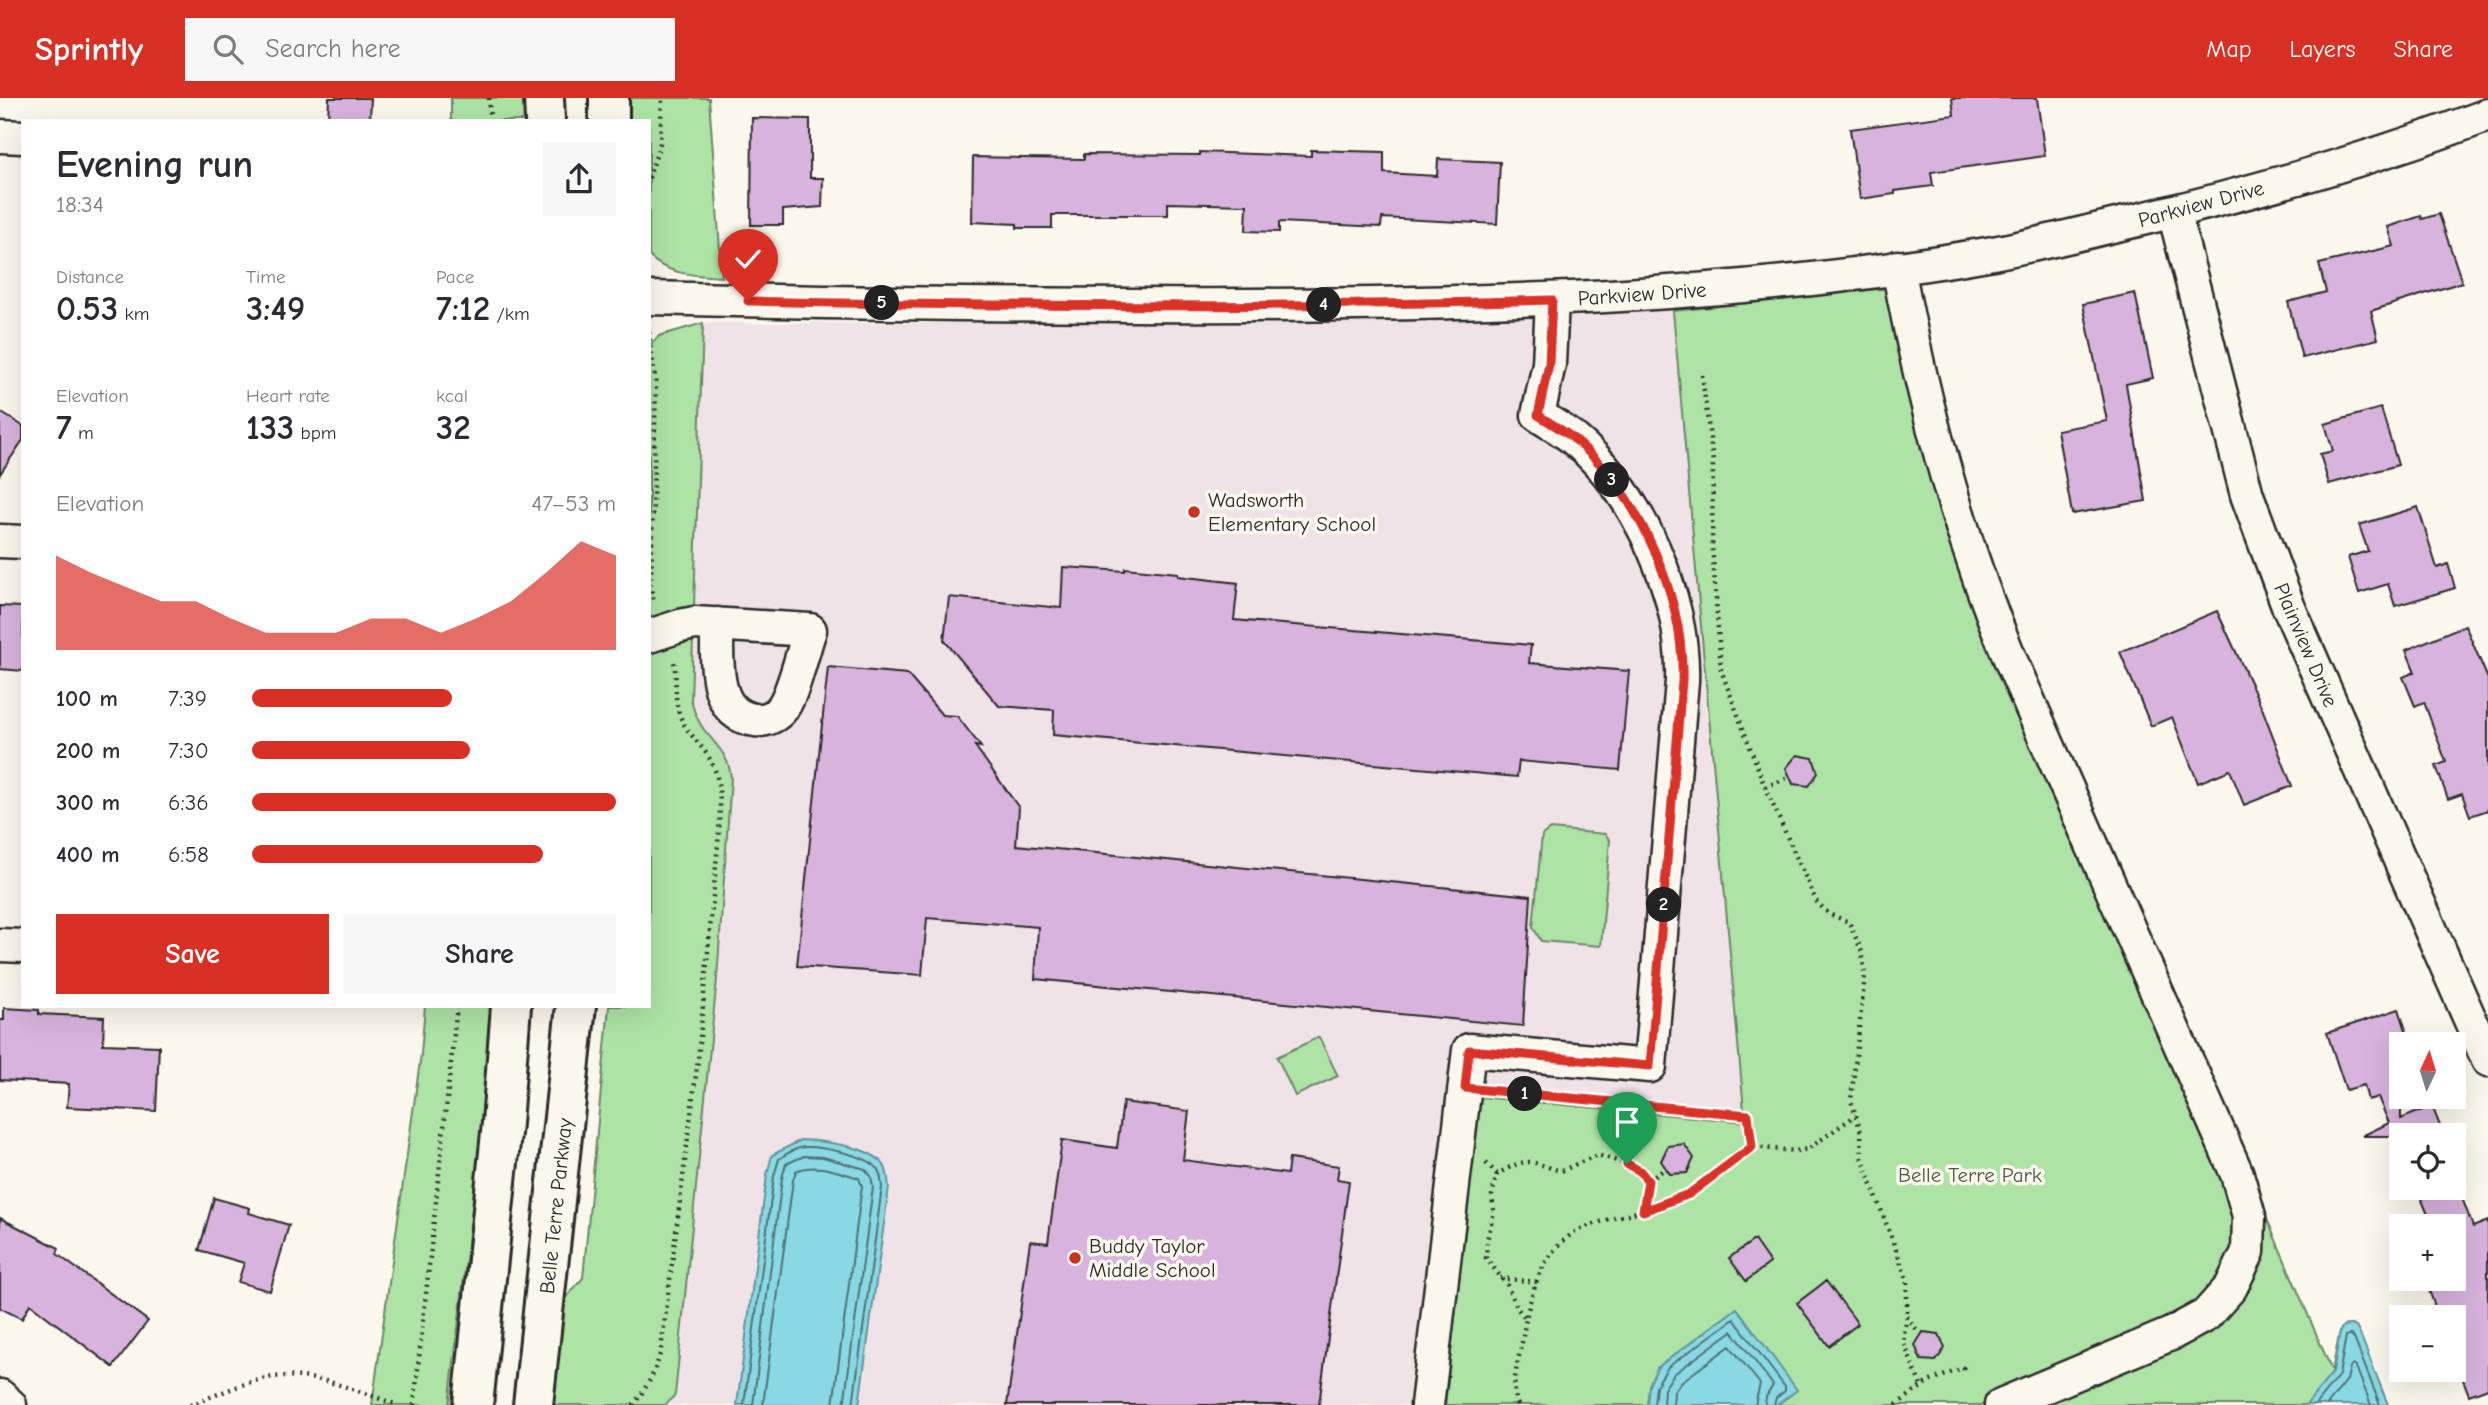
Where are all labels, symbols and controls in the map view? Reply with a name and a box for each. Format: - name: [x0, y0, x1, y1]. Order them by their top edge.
- search box: [185, 18, 675, 81]
- text: Sprintly: [35, 30, 143, 68]
- icon: search: [209, 30, 247, 68]
- text: Search here: [265, 34, 401, 64]
- text: Map: [2206, 35, 2252, 63]
- text: Layers: [2290, 35, 2355, 63]
- text: Share: [2393, 35, 2453, 63]
- button: share: [542, 142, 616, 216]
- text: Evening run: [56, 143, 253, 187]
- street label: Parkview Drive: [2136, 176, 2266, 232]
- text: 18:34: [56, 191, 104, 218]
- pin: [718, 229, 778, 301]
- icon: check: [729, 240, 767, 278]
- text: Distance: [56, 266, 124, 288]
- text: Time: [246, 266, 285, 288]
- text: Pace: [436, 266, 474, 288]
- street label: Parkview Drive: [1577, 278, 1707, 310]
- pin: 5: [864, 286, 900, 320]
- text: 0.53: [56, 288, 118, 329]
- text: 3:49: [246, 288, 305, 329]
- text: 7:12: [436, 288, 490, 329]
- pin: 4: [1306, 288, 1342, 322]
- text: 5: [876, 291, 887, 313]
- text: 4: [1319, 293, 1328, 315]
- text: km: [118, 303, 149, 325]
- text: /km: [490, 303, 530, 325]
- text: Elevation: [56, 385, 129, 407]
- text: Heart rate: [246, 385, 330, 407]
- text: kcal: [436, 385, 468, 407]
- text: 7: [56, 407, 72, 448]
- text: 133: [246, 407, 294, 448]
- text: 32: [436, 407, 471, 448]
- text: m: [72, 422, 94, 444]
- text: bpm: [294, 422, 337, 444]
- pin: 3: [1594, 462, 1630, 498]
- text: 3: [1607, 468, 1616, 490]
- place label: Wadsworth Elementary School: [1208, 488, 1376, 536]
- text: Elevation: [56, 490, 144, 517]
- text: 47–53 m: [531, 490, 616, 517]
- marker: Wadsworth Elementary School: [1186, 504, 1202, 520]
- street label: Plainview Drive: [2269, 579, 2343, 711]
- text: 100 m: [56, 685, 118, 712]
- text: 7:39: [168, 685, 207, 712]
- text: 200 m: [56, 737, 120, 764]
- text: 7:30: [168, 737, 209, 764]
- text: 300 m: [56, 789, 120, 816]
- text: 6:36: [168, 789, 209, 816]
- text: 400 m: [56, 841, 120, 868]
- text: 6:58: [168, 841, 209, 868]
- pin: 2: [1646, 888, 1682, 922]
- text: 2: [1659, 893, 1668, 915]
- button: Save: [56, 914, 329, 994]
- button: Share: [343, 914, 616, 994]
- north arrow: [2389, 1032, 2466, 1110]
- map controls: [2389, 1032, 2466, 1382]
- pin: 1: [1508, 1076, 1542, 1112]
- text: 1: [1521, 1082, 1528, 1104]
- pin: [1597, 1092, 1657, 1164]
- icon: arrive: [1608, 1103, 1646, 1141]
- street label: Belle Terre Parkway: [535, 1116, 577, 1295]
- button: locate: [2389, 1123, 2466, 1200]
- park label: Belle Terre Park: [1898, 1163, 2042, 1187]
- button: +: [2389, 1214, 2466, 1291]
- place label: Buddy Taylor Middle School: [1089, 1234, 1216, 1282]
- marker: Buddy Taylor Middle School: [1067, 1250, 1083, 1266]
- button: −: [2389, 1305, 2466, 1382]

